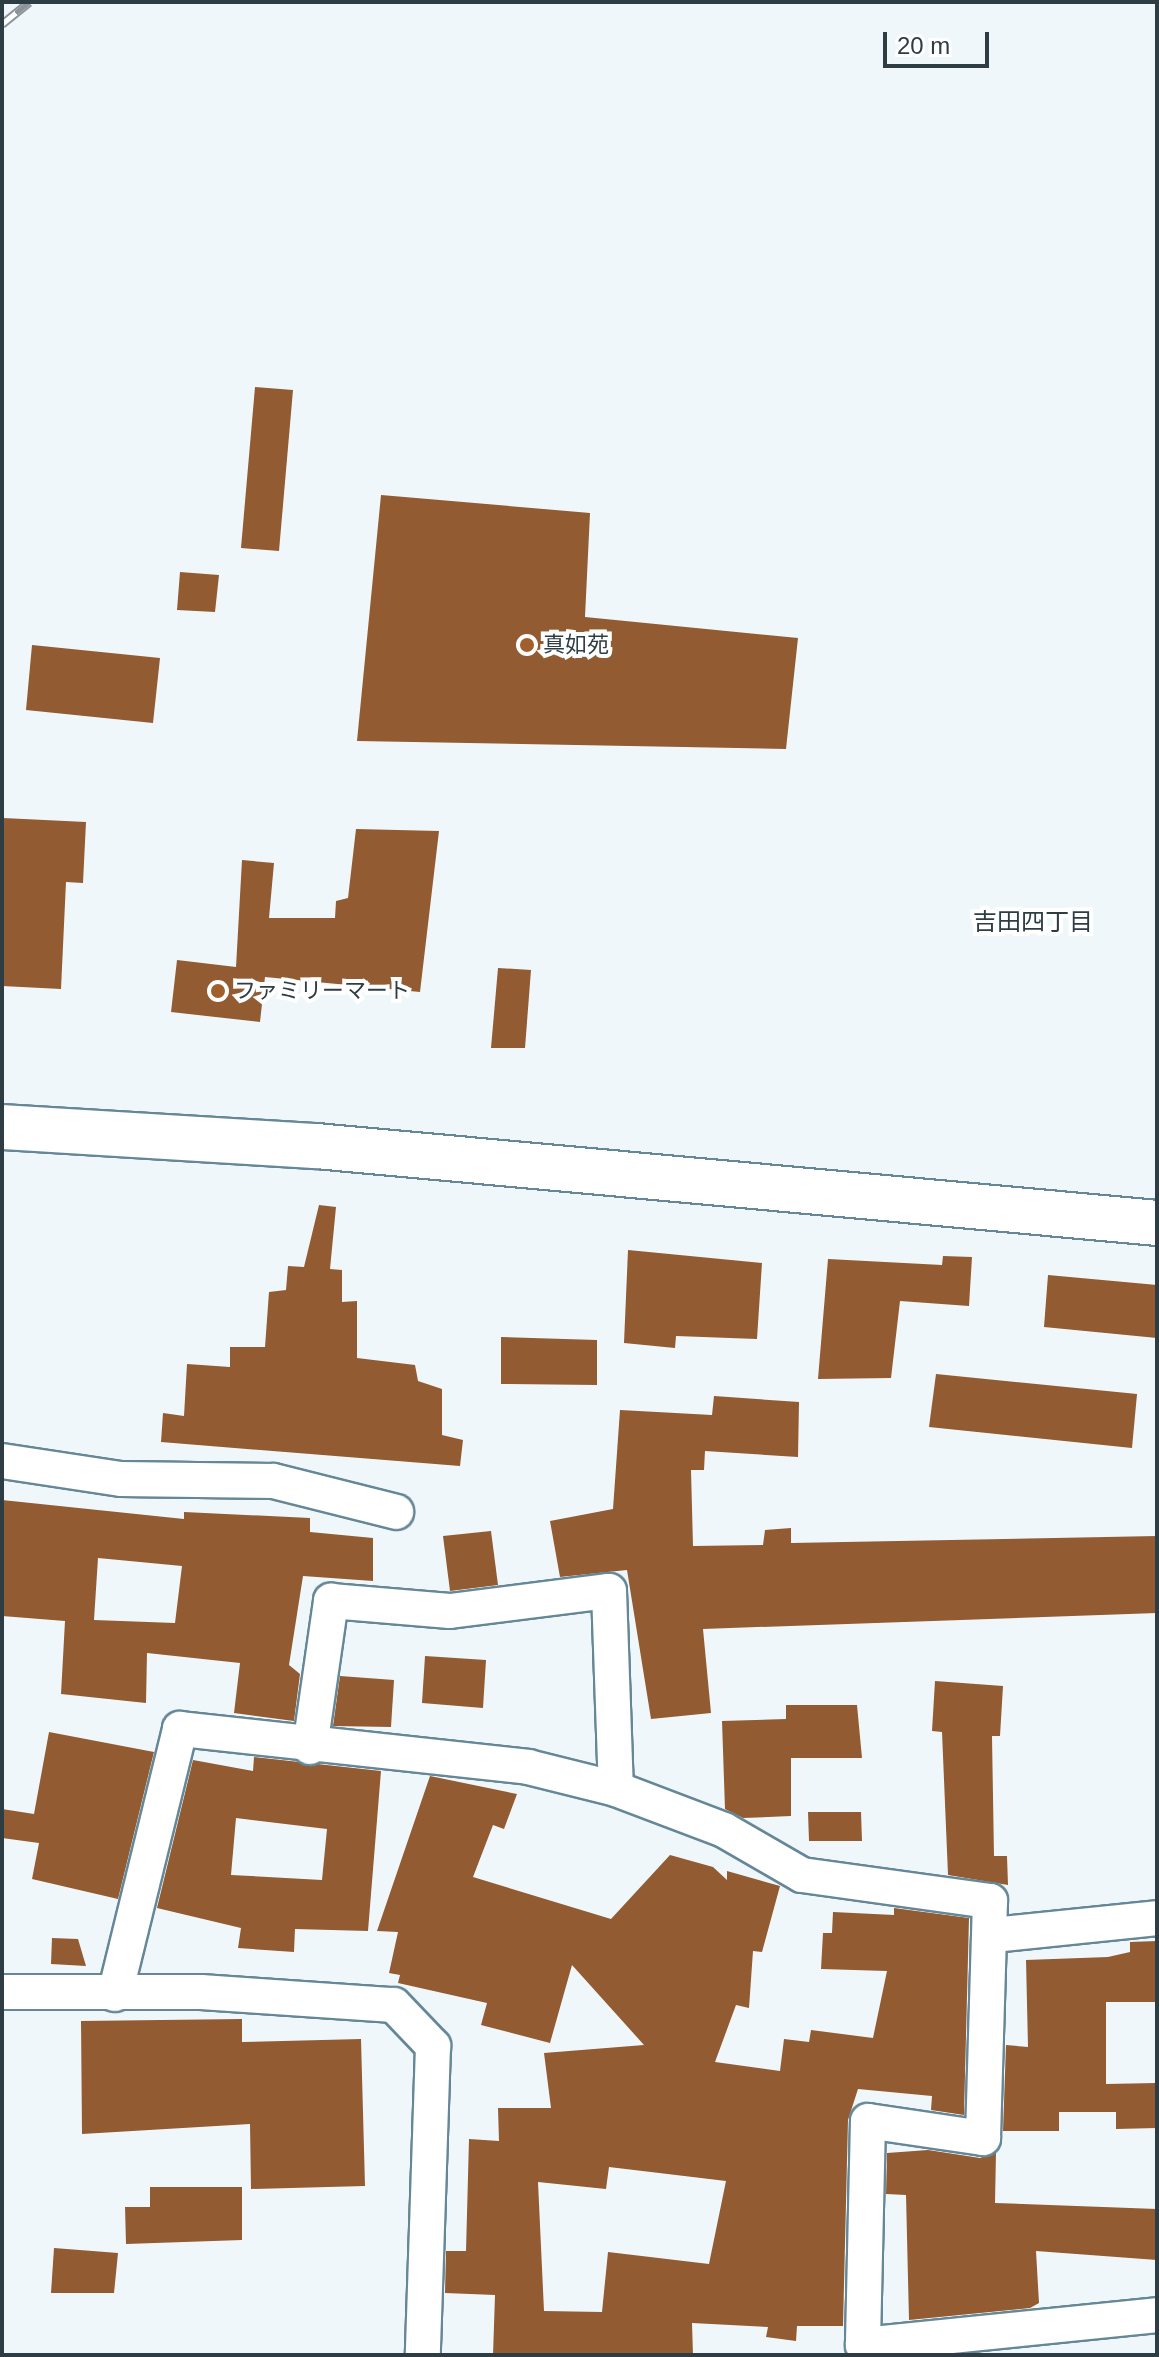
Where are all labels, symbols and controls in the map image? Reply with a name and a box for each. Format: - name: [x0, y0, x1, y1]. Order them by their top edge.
- scale bar: [887, 16, 993, 66]
- text: 20 m: [897, 32, 950, 59]
- place label: 真如苑: [543, 632, 609, 658]
- marker: 真如苑: [518, 636, 536, 654]
- district label: 吉田四丁目: [973, 908, 1093, 936]
- place label: ファミリーマート: [234, 978, 410, 1004]
- marker: ファミリーマート: [209, 982, 227, 1000]

